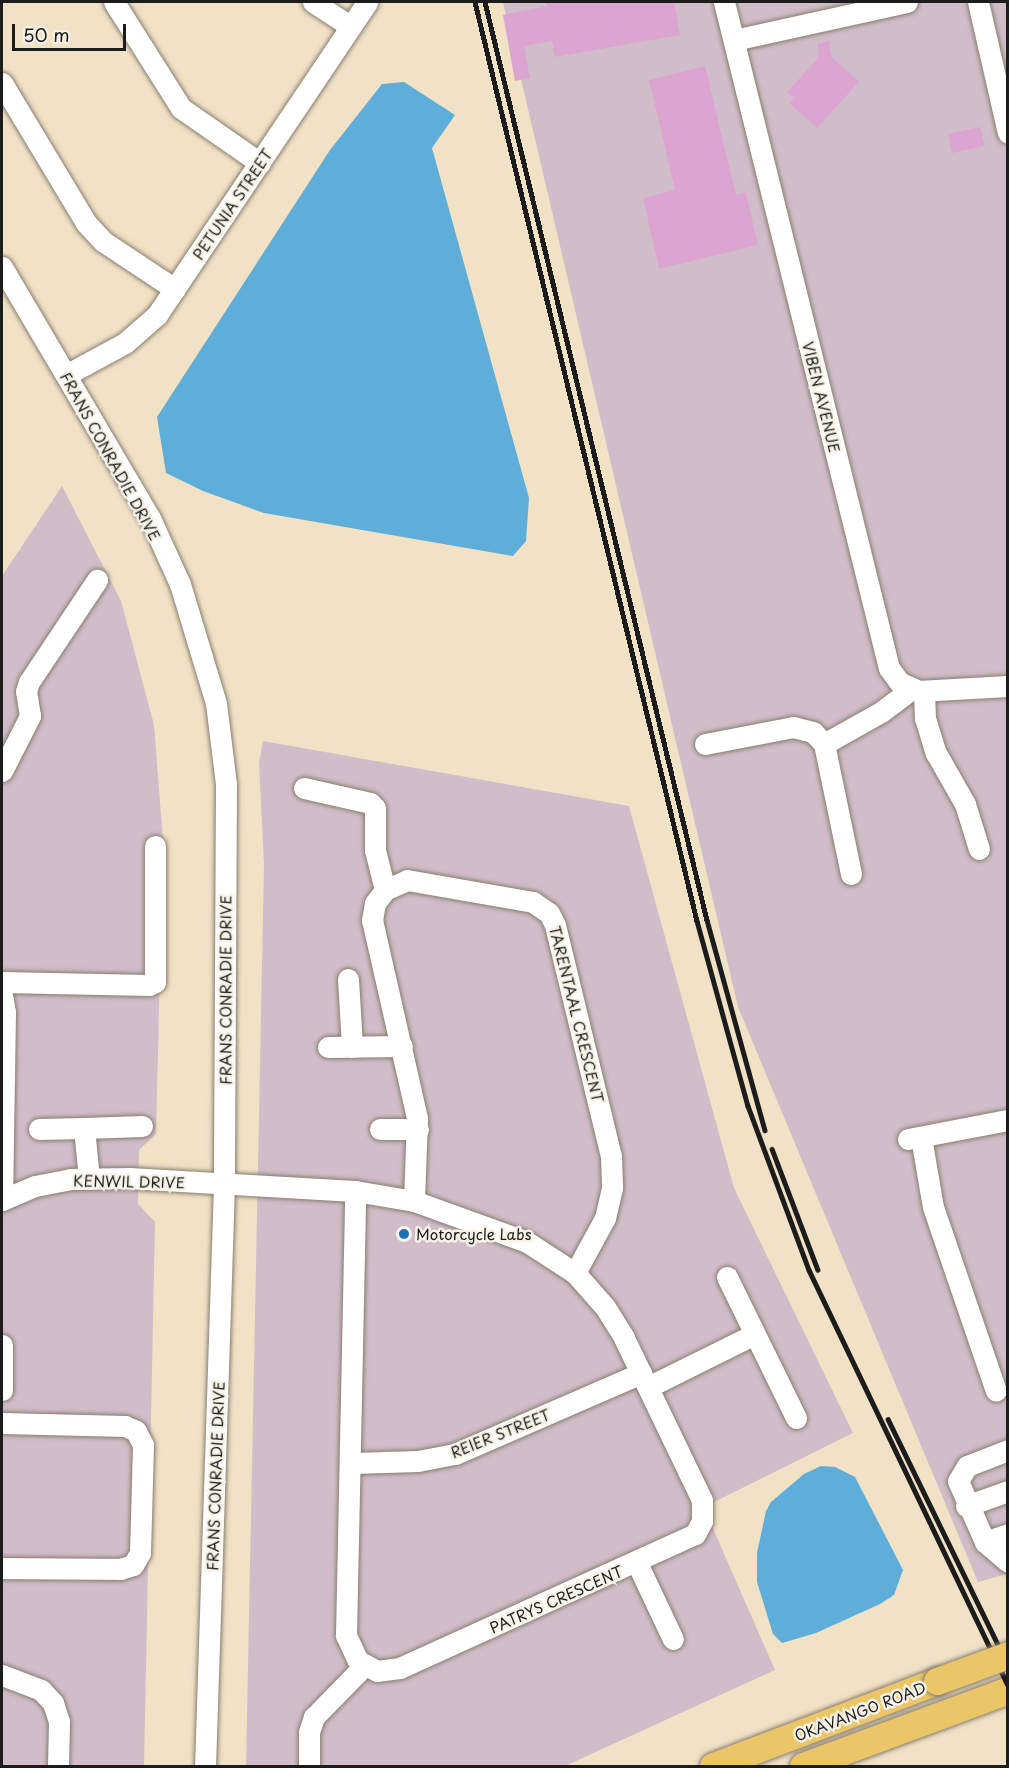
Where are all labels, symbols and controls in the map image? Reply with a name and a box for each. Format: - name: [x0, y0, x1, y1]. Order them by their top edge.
- scale bar: [15, 12, 129, 50]
- text: 50 m: [23, 21, 70, 48]
- street label: PETUNIA STREET: [188, 144, 276, 264]
- street label: VIBEN AVENUE: [800, 340, 844, 454]
- street label: FRANS CONRADIE DRIVE: [57, 369, 165, 543]
- street label: FRANS CONRADIE DRIVE: [216, 895, 234, 1085]
- street label: TARENTAAL CRESCENT: [547, 925, 607, 1103]
- street label: KENWIL DRIVE: [73, 1171, 185, 1191]
- place label: Motorcycle Labs: [416, 1225, 533, 1243]
- marker: Motorcycle Labs: [397, 1227, 411, 1241]
- street label: FRANS CONRADIE DRIVE: [203, 1381, 227, 1571]
- street label: REIER STREET: [447, 1404, 553, 1462]
- street label: PATRYS CRESCENT: [486, 1561, 626, 1637]
- street label: OKAVANGO ROAD: [791, 1677, 929, 1745]

